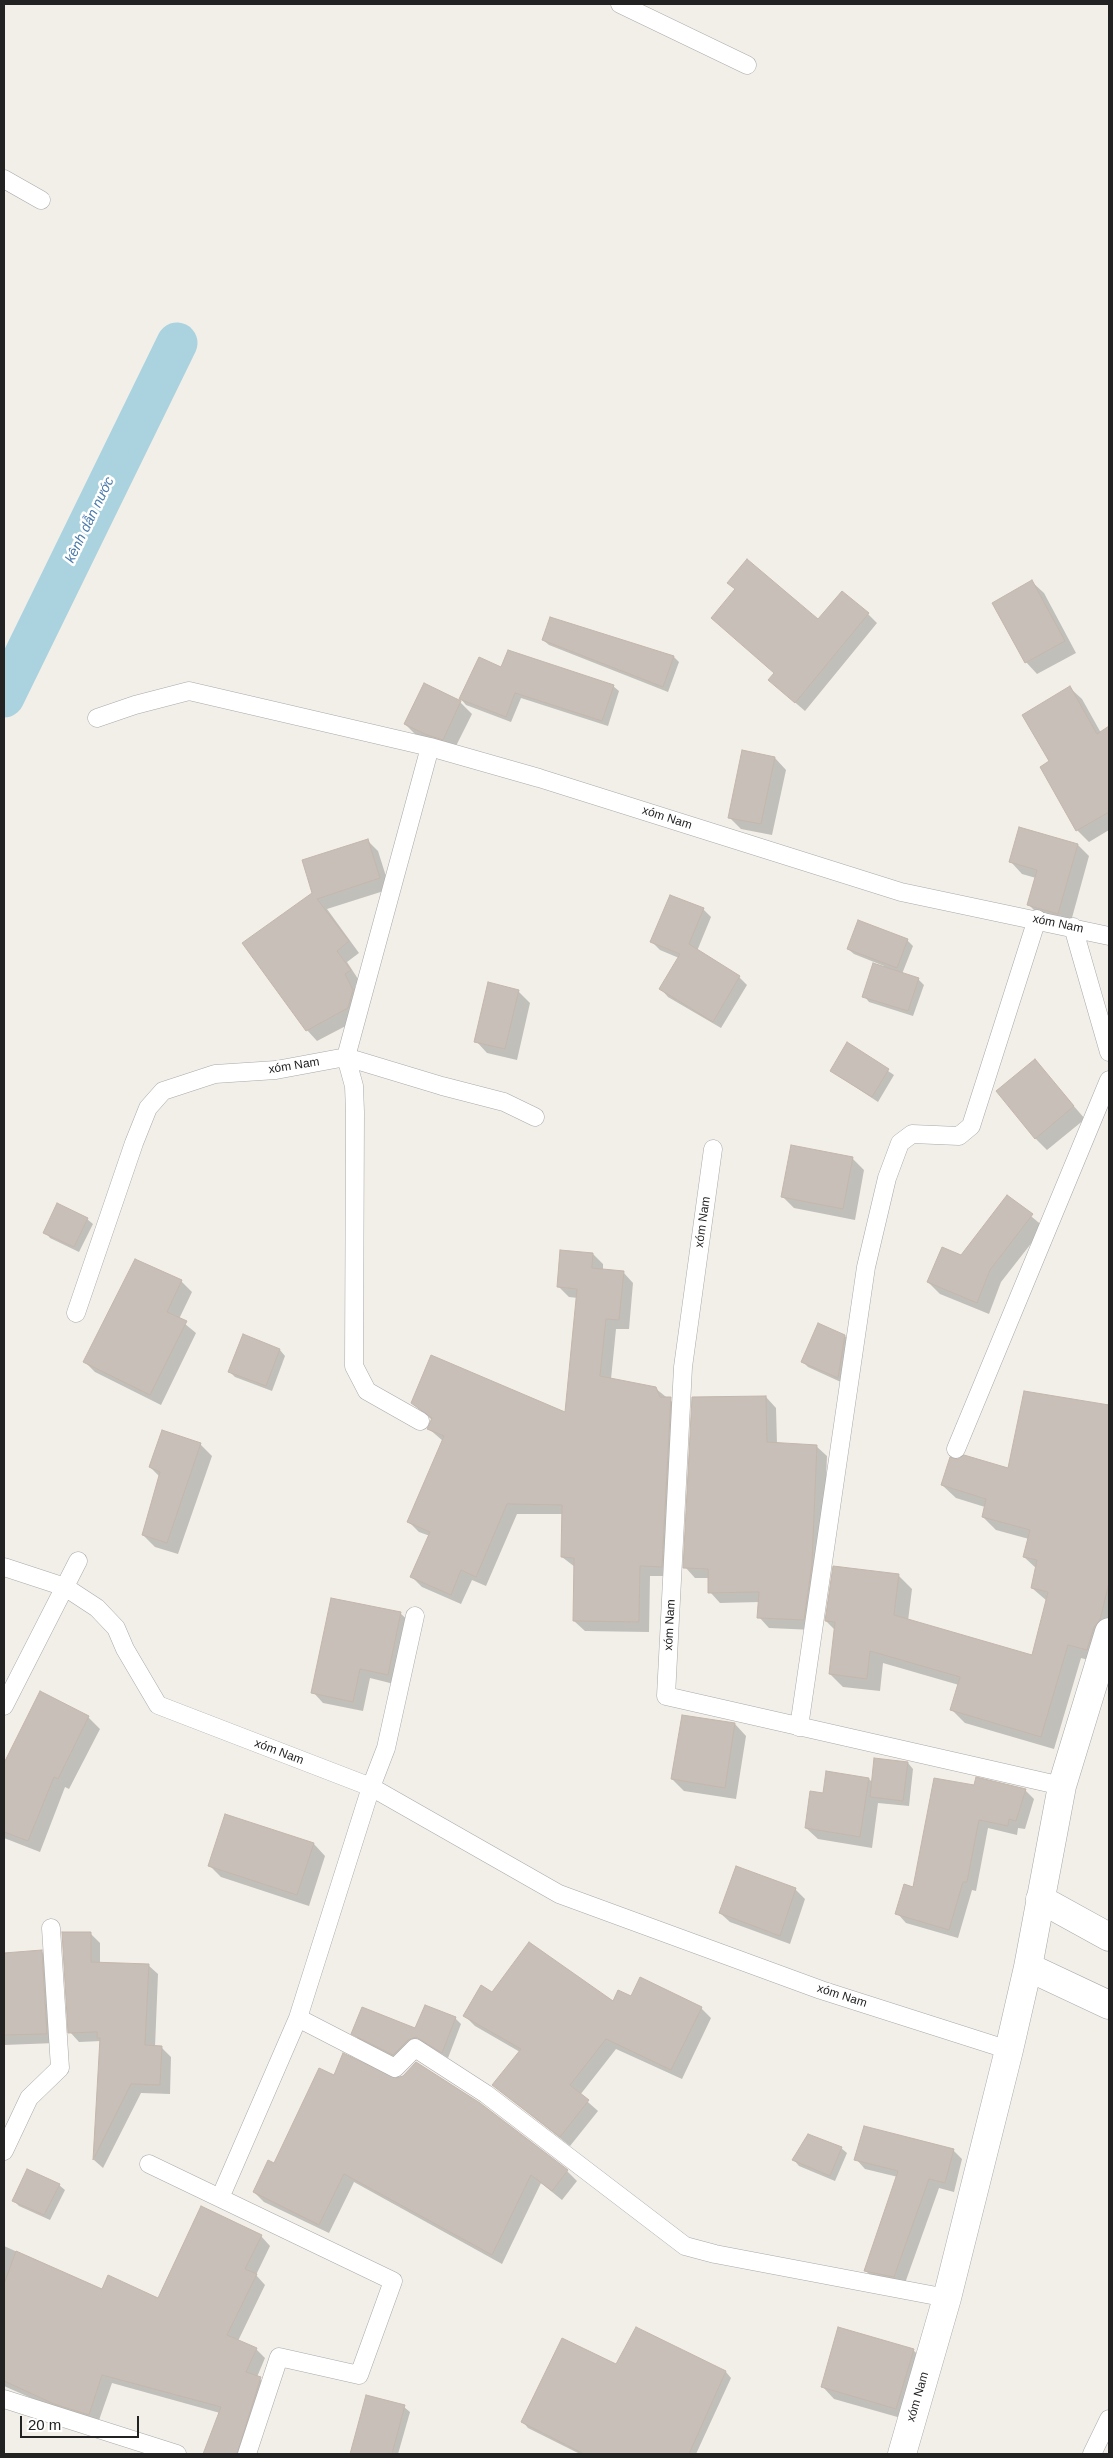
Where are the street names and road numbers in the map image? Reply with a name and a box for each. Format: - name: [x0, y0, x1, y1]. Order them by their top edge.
- street label: xóm Nam: [640, 803, 694, 833]
- street label: xóm Nam: [1031, 912, 1085, 936]
- street label: xóm Nam: [268, 1055, 320, 1077]
- street label: xóm Nam: [692, 1196, 714, 1248]
- street label: xóm Nam: [661, 1599, 679, 1651]
- street label: xóm Nam: [252, 1736, 306, 1768]
- street label: xóm Nam: [815, 1981, 869, 2011]
- street label: xóm Nam: [904, 2370, 932, 2424]

